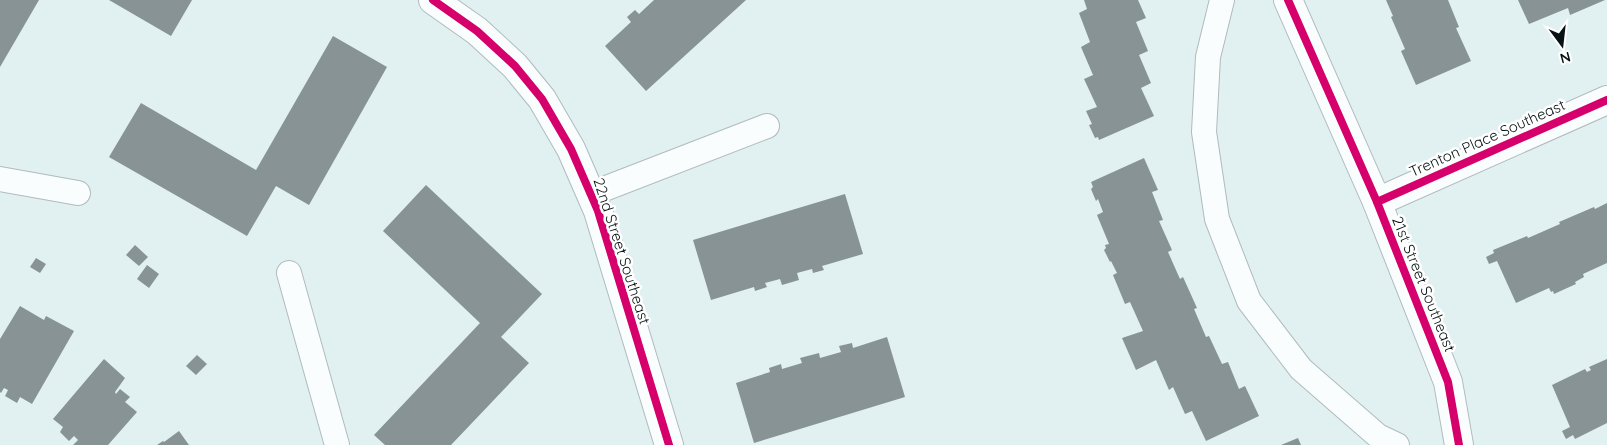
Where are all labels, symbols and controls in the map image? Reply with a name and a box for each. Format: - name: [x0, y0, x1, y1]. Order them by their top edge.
- north arrow: [1537, 20, 1587, 70]
- text: N: [1558, 48, 1573, 68]
- street label: Trenton Place Southeast: [1406, 95, 1568, 181]
- street label: 22nd Street Southeast: [589, 175, 655, 327]
- street label: 21st Street Southeast: [1388, 213, 1460, 355]

